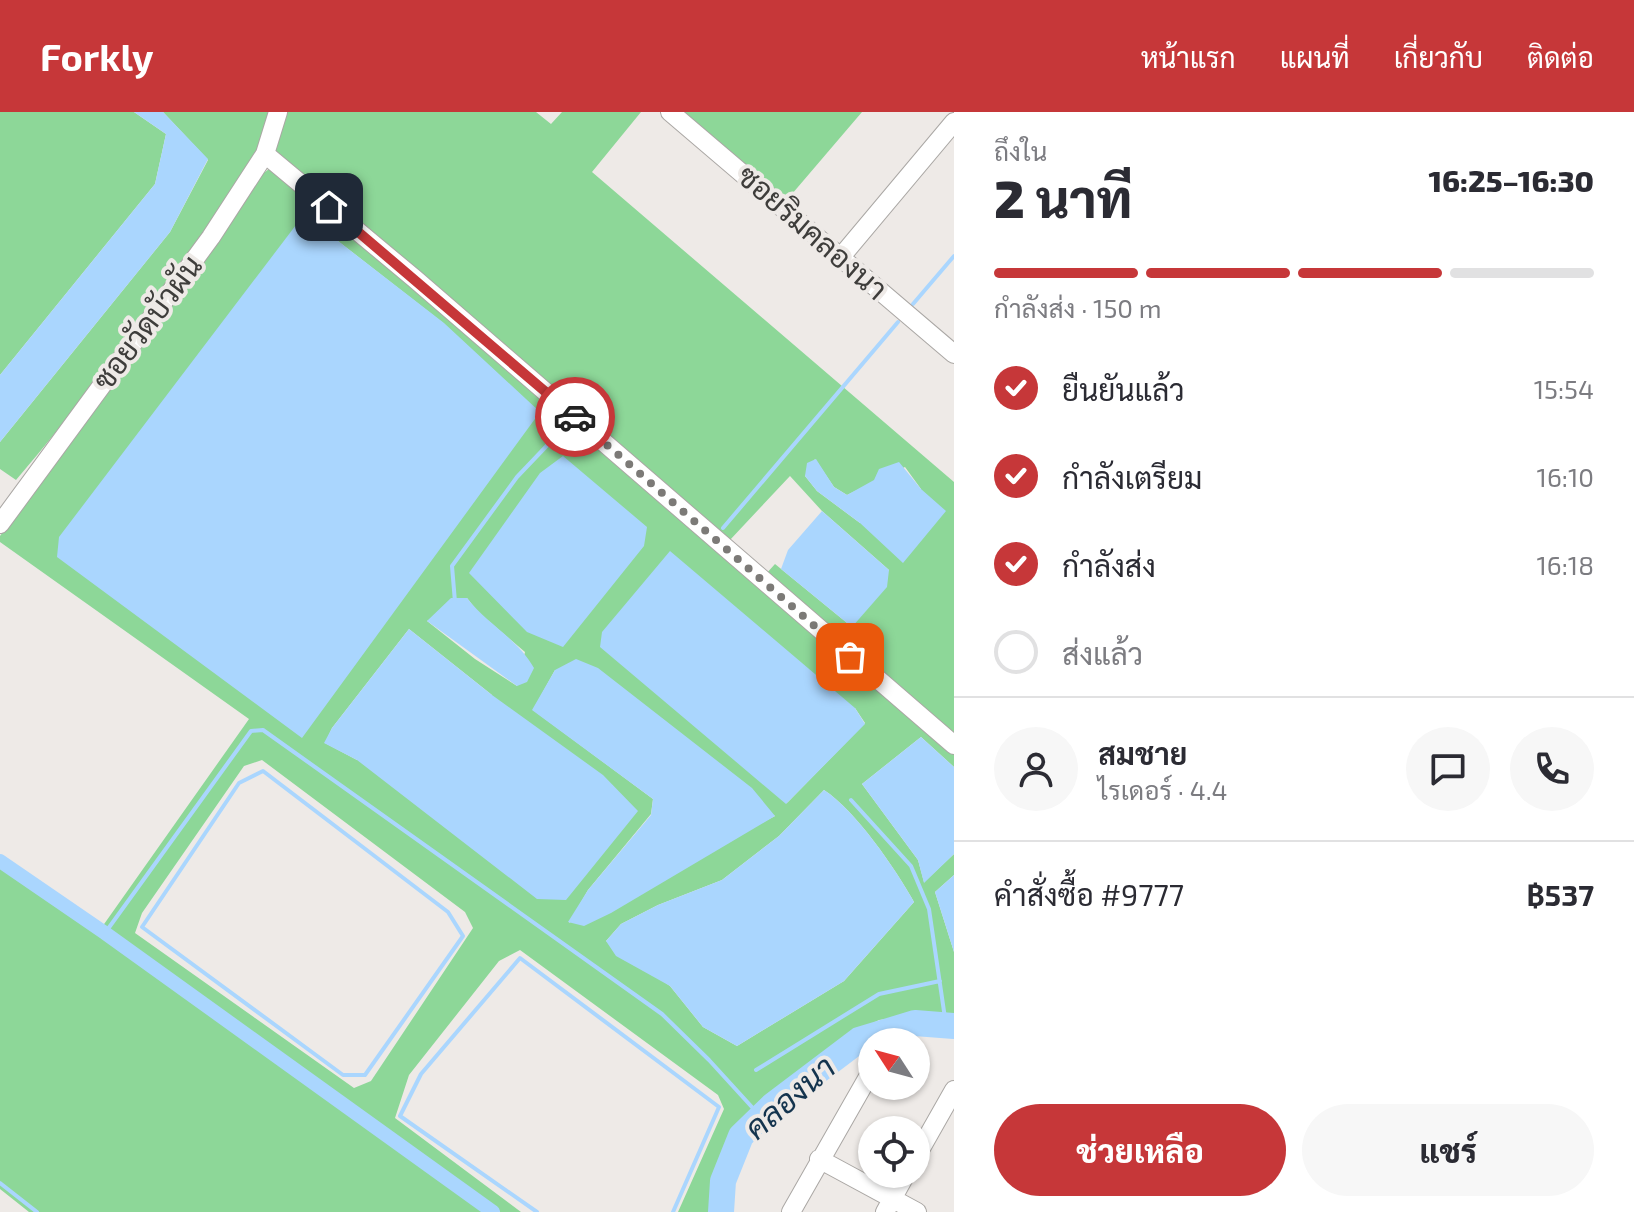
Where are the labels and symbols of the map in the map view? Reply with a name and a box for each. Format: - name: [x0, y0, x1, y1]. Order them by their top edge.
- street label: ซอยริมคลองนา: [731, 157, 896, 306]
- pin: [295, 173, 363, 241]
- street label: ซอยวัดบัวผัน: [84, 248, 209, 396]
- courier: [535, 377, 615, 457]
- pin: [816, 623, 884, 691]
- north arrow: [858, 1028, 930, 1100]
- water label: คลองนา: [736, 1047, 842, 1146]

